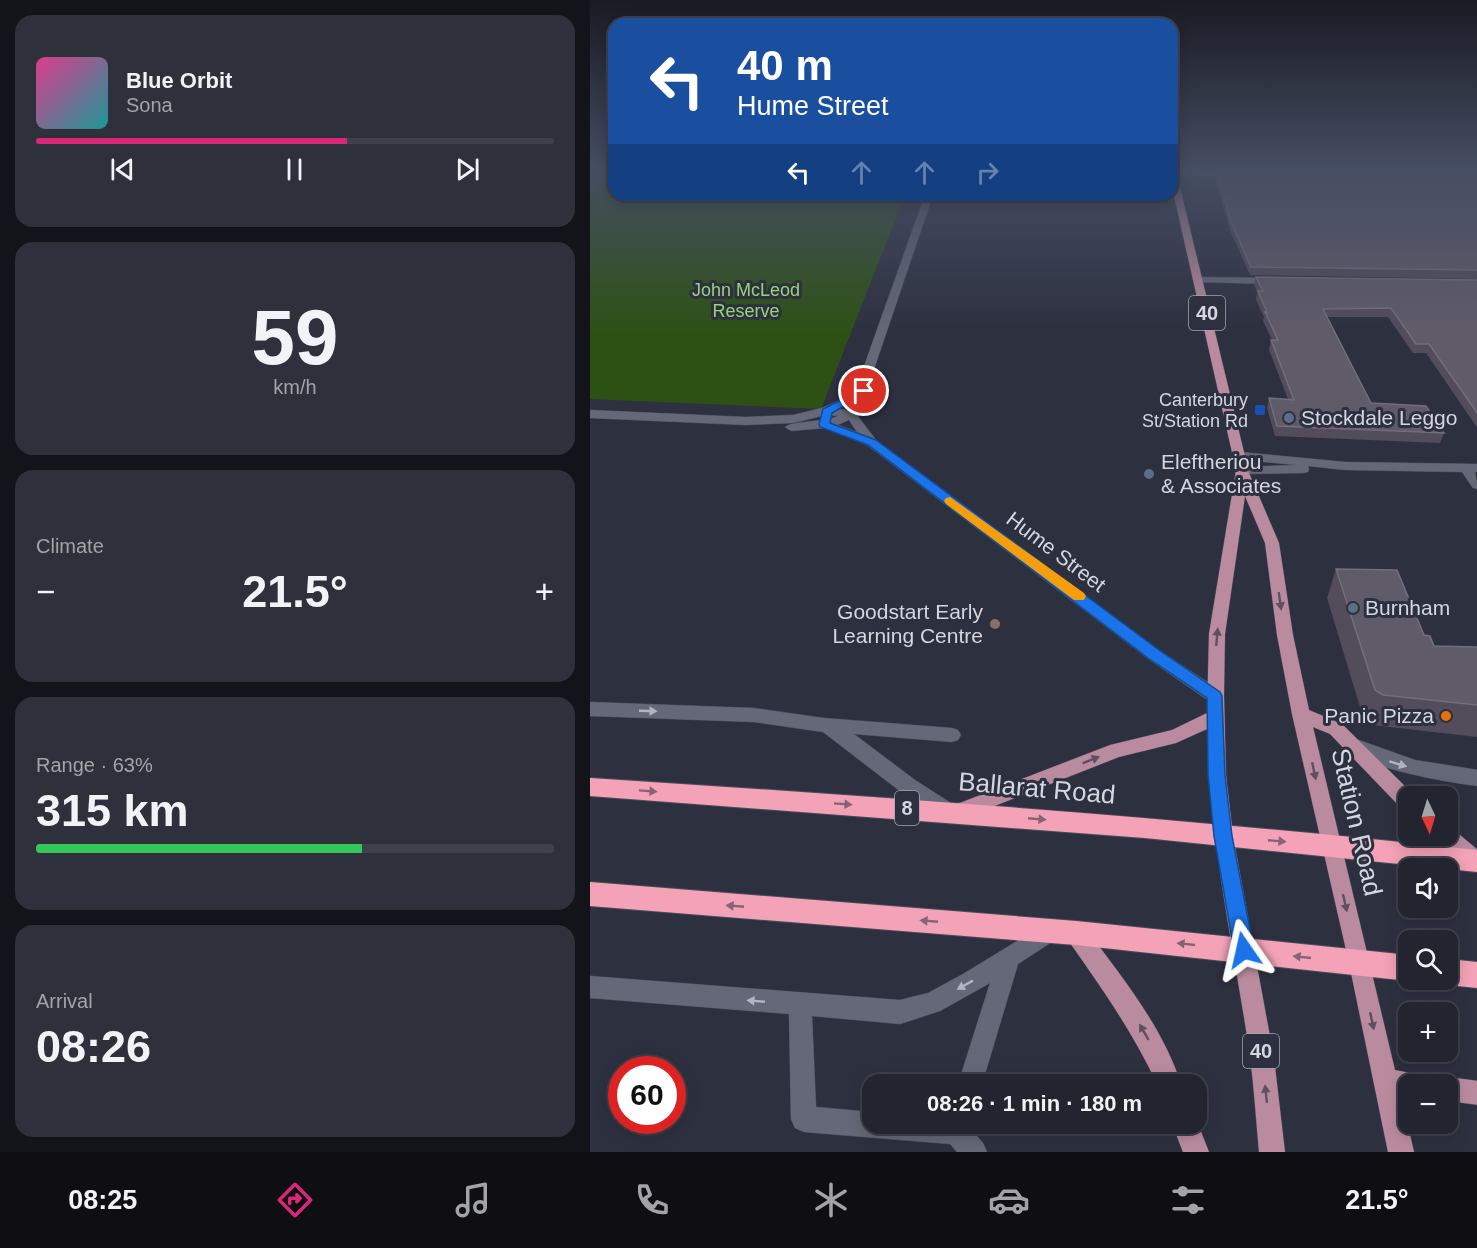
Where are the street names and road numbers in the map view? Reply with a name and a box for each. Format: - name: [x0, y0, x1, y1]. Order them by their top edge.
- road number: 40: [1189, 296, 1225, 330]
- street label: Hume Street: [1002, 507, 1110, 596]
- street label: Station Road: [1325, 745, 1389, 899]
- street label: Ballarat Road: [957, 766, 1117, 810]
- road number: 8: [895, 791, 919, 825]
- road number: 40: [1243, 1034, 1279, 1068]

